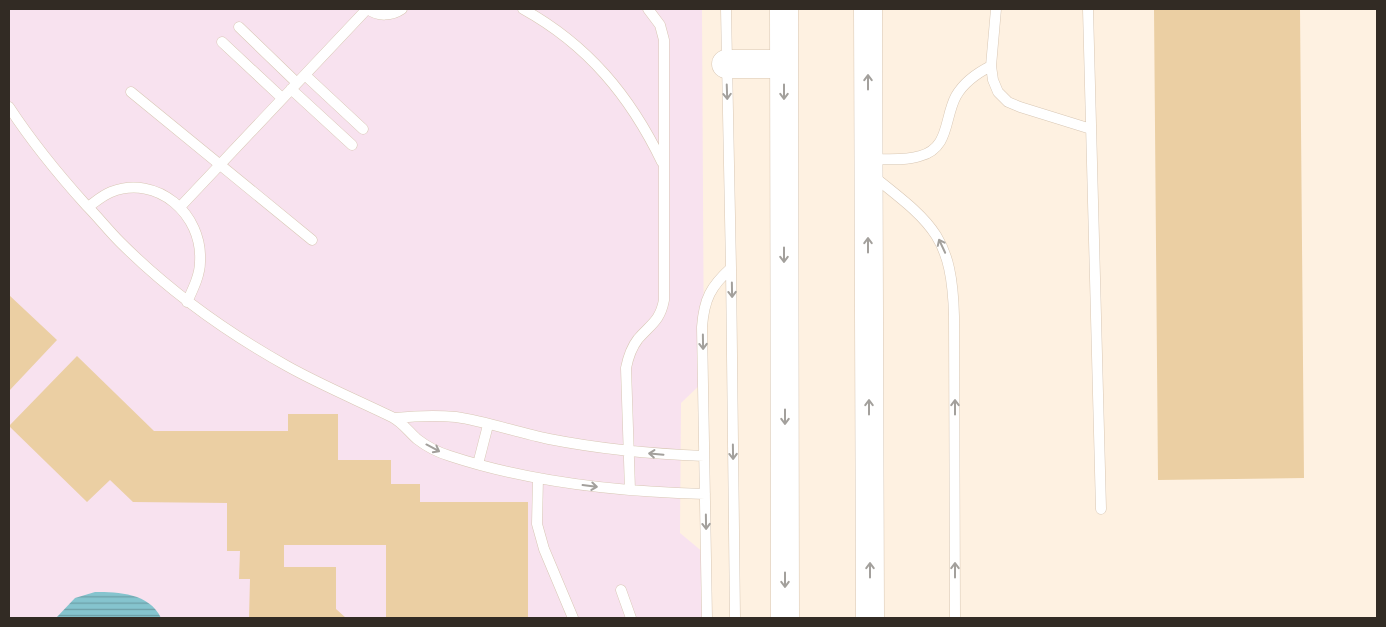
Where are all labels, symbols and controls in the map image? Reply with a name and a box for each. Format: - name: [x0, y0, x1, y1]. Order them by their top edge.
- one-way arrow: [863, 74, 872, 90]
- one-way arrow: [722, 84, 731, 100]
- one-way arrow: [779, 84, 789, 100]
- one-way arrow: [863, 237, 873, 253]
- one-way arrow: [937, 239, 947, 254]
- one-way arrow: [779, 246, 789, 263]
- one-way arrow: [727, 282, 736, 298]
- one-way arrow: [698, 334, 708, 350]
- one-way arrow: [864, 399, 874, 416]
- one-way arrow: [950, 399, 960, 416]
- one-way arrow: [780, 409, 790, 425]
- one-way arrow: [425, 444, 440, 453]
- one-way arrow: [728, 444, 738, 460]
- one-way arrow: [648, 449, 664, 459]
- one-way arrow: [582, 481, 598, 491]
- one-way arrow: [701, 514, 711, 530]
- one-way arrow: [865, 562, 875, 578]
- one-way arrow: [950, 562, 960, 578]
- one-way arrow: [780, 572, 790, 588]

